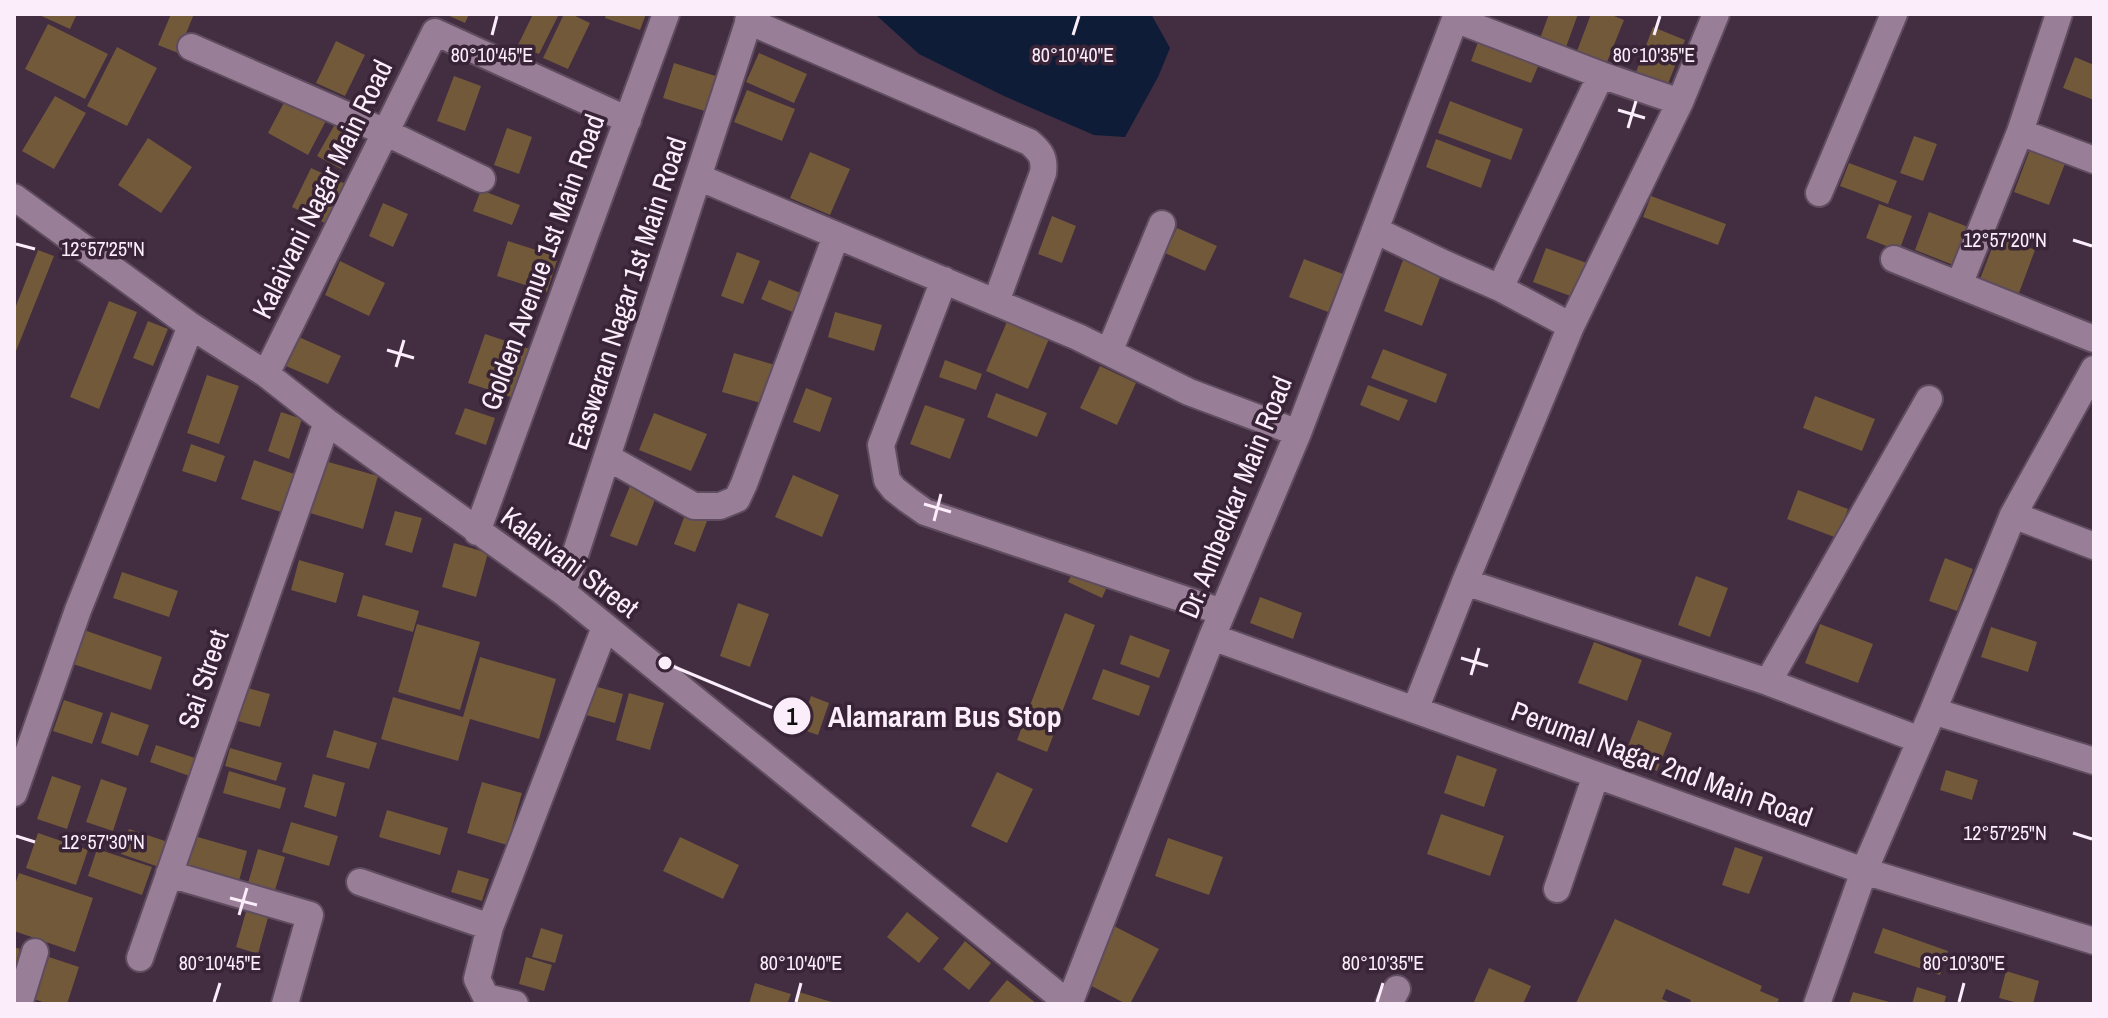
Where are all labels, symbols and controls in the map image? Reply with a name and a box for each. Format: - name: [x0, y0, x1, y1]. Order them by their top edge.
- text: 80°10'45"E: [451, 41, 533, 68]
- text: 80°10'40"E: [1032, 41, 1114, 68]
- text: 80°10'35"E: [1613, 41, 1695, 68]
- street label: Kalaivani Nagar Main Road: [243, 53, 401, 325]
- street label: Golden Avenue 1st Main Road: [471, 109, 613, 415]
- street label: Easwaran Nagar 1st Main Road: [558, 132, 696, 454]
- text: 12°57'20"N: [1963, 226, 2047, 253]
- text: 12°57'25"N: [61, 235, 145, 262]
- street label: Dr. Ambedkar Main Road: [1169, 370, 1301, 624]
- street label: Kalaivani Street: [493, 498, 647, 626]
- street label: Sai Street: [168, 625, 238, 733]
- callout: Alamaram Bus Stop: [772, 689, 1077, 743]
- street label: Perumal Nagar 2nd Main Road: [1506, 692, 1818, 836]
- text: Alamaram Bus Stop: [828, 696, 1062, 736]
- text: 1: [787, 700, 798, 732]
- text: 12°57'25"N: [1963, 819, 2047, 846]
- text: 12°57'30"N: [61, 828, 145, 855]
- text: 80°10'45"E: [179, 949, 261, 976]
- text: 80°10'40"E: [760, 949, 842, 976]
- text: 80°10'35"E: [1342, 949, 1424, 976]
- text: 80°10'30"E: [1923, 949, 2005, 976]

